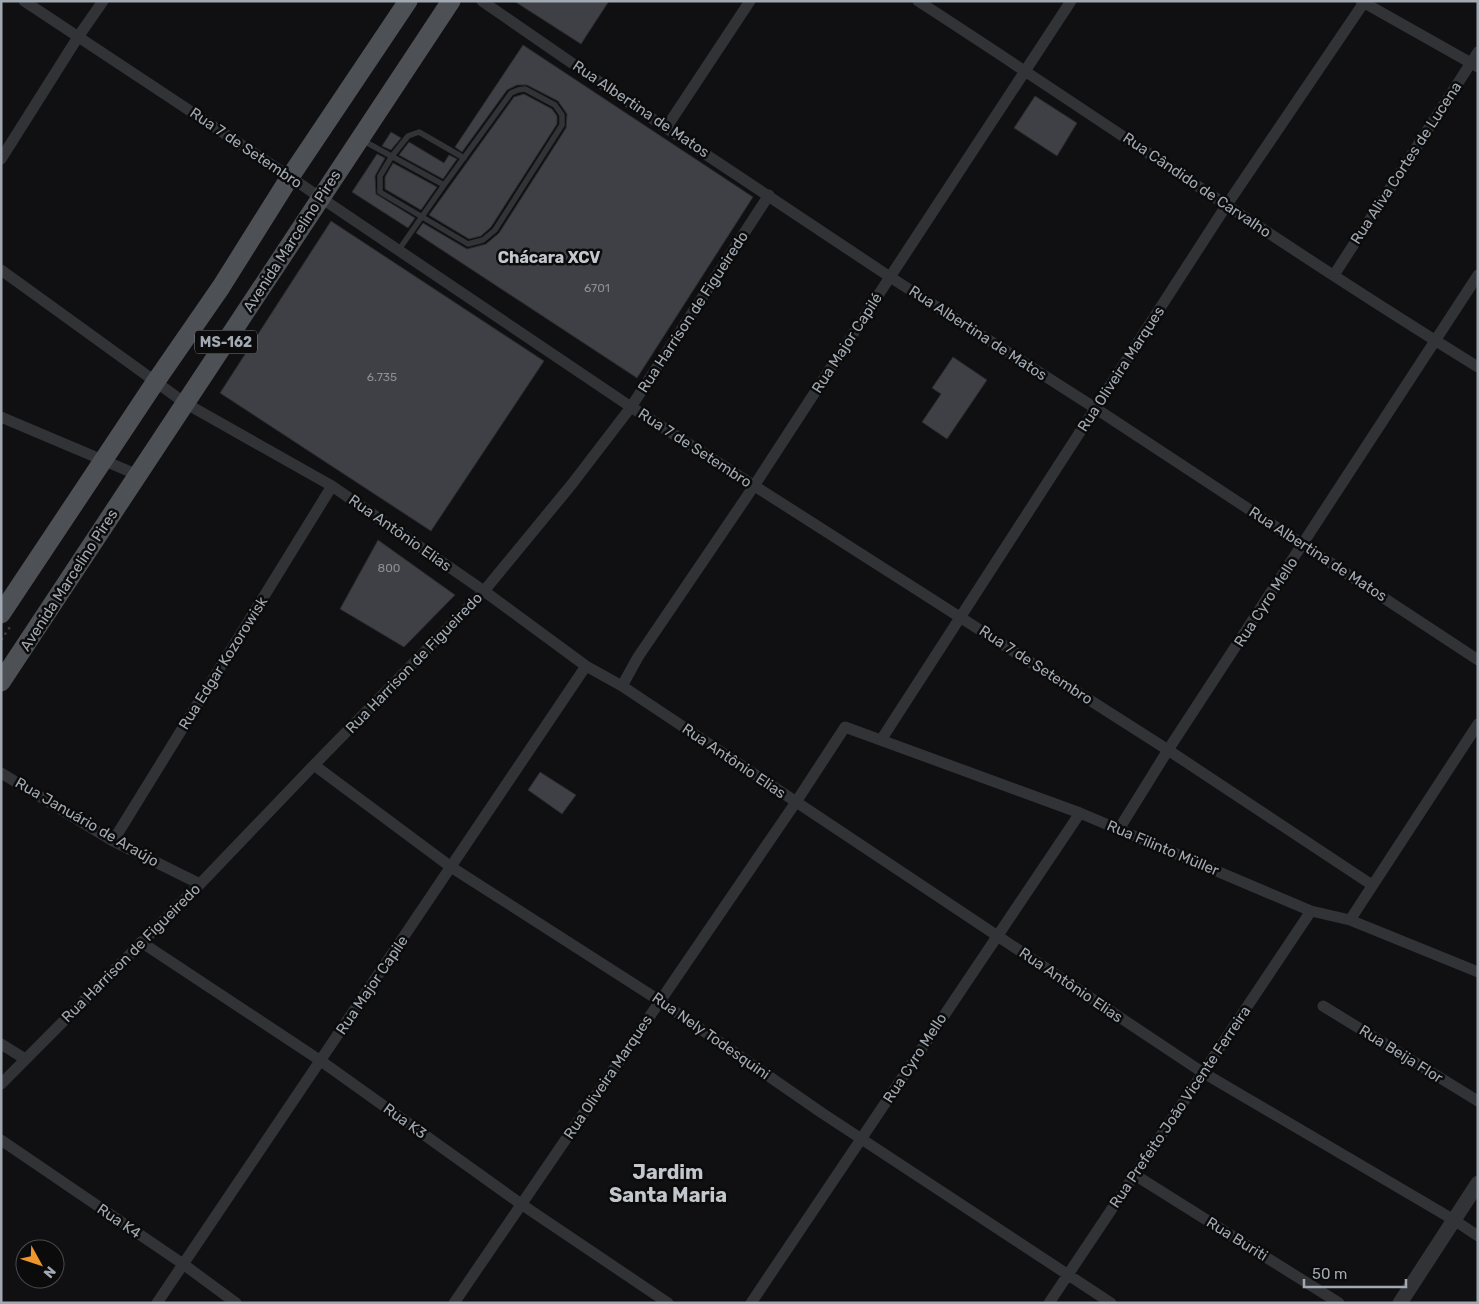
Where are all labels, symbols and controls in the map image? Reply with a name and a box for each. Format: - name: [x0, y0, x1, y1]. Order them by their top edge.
- street label: Rua Albertina de Matos: [569, 57, 713, 162]
- street label: Rua Aliva Cortes de Lucena: [1347, 78, 1465, 248]
- street label: Rua 7 de Setembro: [186, 104, 306, 192]
- street label: Rua Cândido de Carvalho: [1120, 129, 1274, 241]
- street label: Avenida Marcelino Pires: [239, 166, 345, 315]
- street label: Rua Harrison de Figueiredo: [634, 228, 752, 396]
- district label: Chácara XCV: [498, 248, 600, 267]
- house number: 6701: [584, 281, 610, 295]
- street label: Rua Albertina de Matos: [906, 282, 1051, 385]
- street label: Rua Major Capilé: [808, 290, 886, 396]
- street label: Rua Oliveira Marques: [1074, 303, 1168, 435]
- road number: MS-162: [195, 331, 257, 354]
- house number: 6.735: [367, 370, 397, 384]
- street label: Rua 7 de Setembro: [635, 405, 755, 491]
- street label: Rua Antônio Elias: [345, 491, 455, 575]
- street label: Rua Albertina de Matos: [1246, 503, 1391, 606]
- street label: Avenida Marcelino Pires: [16, 505, 122, 654]
- street label: Rua Cyro Mello: [1230, 554, 1302, 650]
- house number: 800: [378, 561, 400, 575]
- street label: Rua Harrison de Figueiredo: [342, 589, 486, 737]
- street label: Rua Edgar Kozorowisk: [175, 593, 271, 733]
- street label: Rua 7 de Setembro: [976, 622, 1096, 708]
- street label: Rua Antônio Elias: [679, 720, 790, 803]
- street label: Rua Januário de Araújo: [12, 774, 162, 870]
- street label: Rua Filinto Müller: [1104, 816, 1222, 880]
- street label: Rua Harrison de Figueiredo: [58, 880, 204, 1026]
- street label: Rua Major Capile: [332, 932, 412, 1038]
- street label: Rua Antônio Elias: [1016, 944, 1127, 1027]
- street label: Rua Nely Todesquini: [649, 989, 773, 1083]
- street label: Rua Prefeito João Vicente Ferreira: [1106, 1003, 1254, 1211]
- street label: Rua Cyro Mello: [879, 1010, 951, 1106]
- street label: Rua Oliveira Marques: [560, 1011, 656, 1142]
- street label: Rua Beija Flor: [1356, 1021, 1446, 1087]
- street label: Rua K3: [380, 1099, 430, 1143]
- district label: Jardim Santa Maria: [609, 1160, 727, 1207]
- street label: Rua K4: [94, 1200, 144, 1242]
- street label: Rua Buriti: [1203, 1213, 1271, 1265]
- north arrow: [15, 1239, 65, 1289]
- scale bar: [1304, 1256, 1406, 1288]
- text: N: [40, 1263, 59, 1281]
- text: 50 m: [1312, 1265, 1347, 1283]

